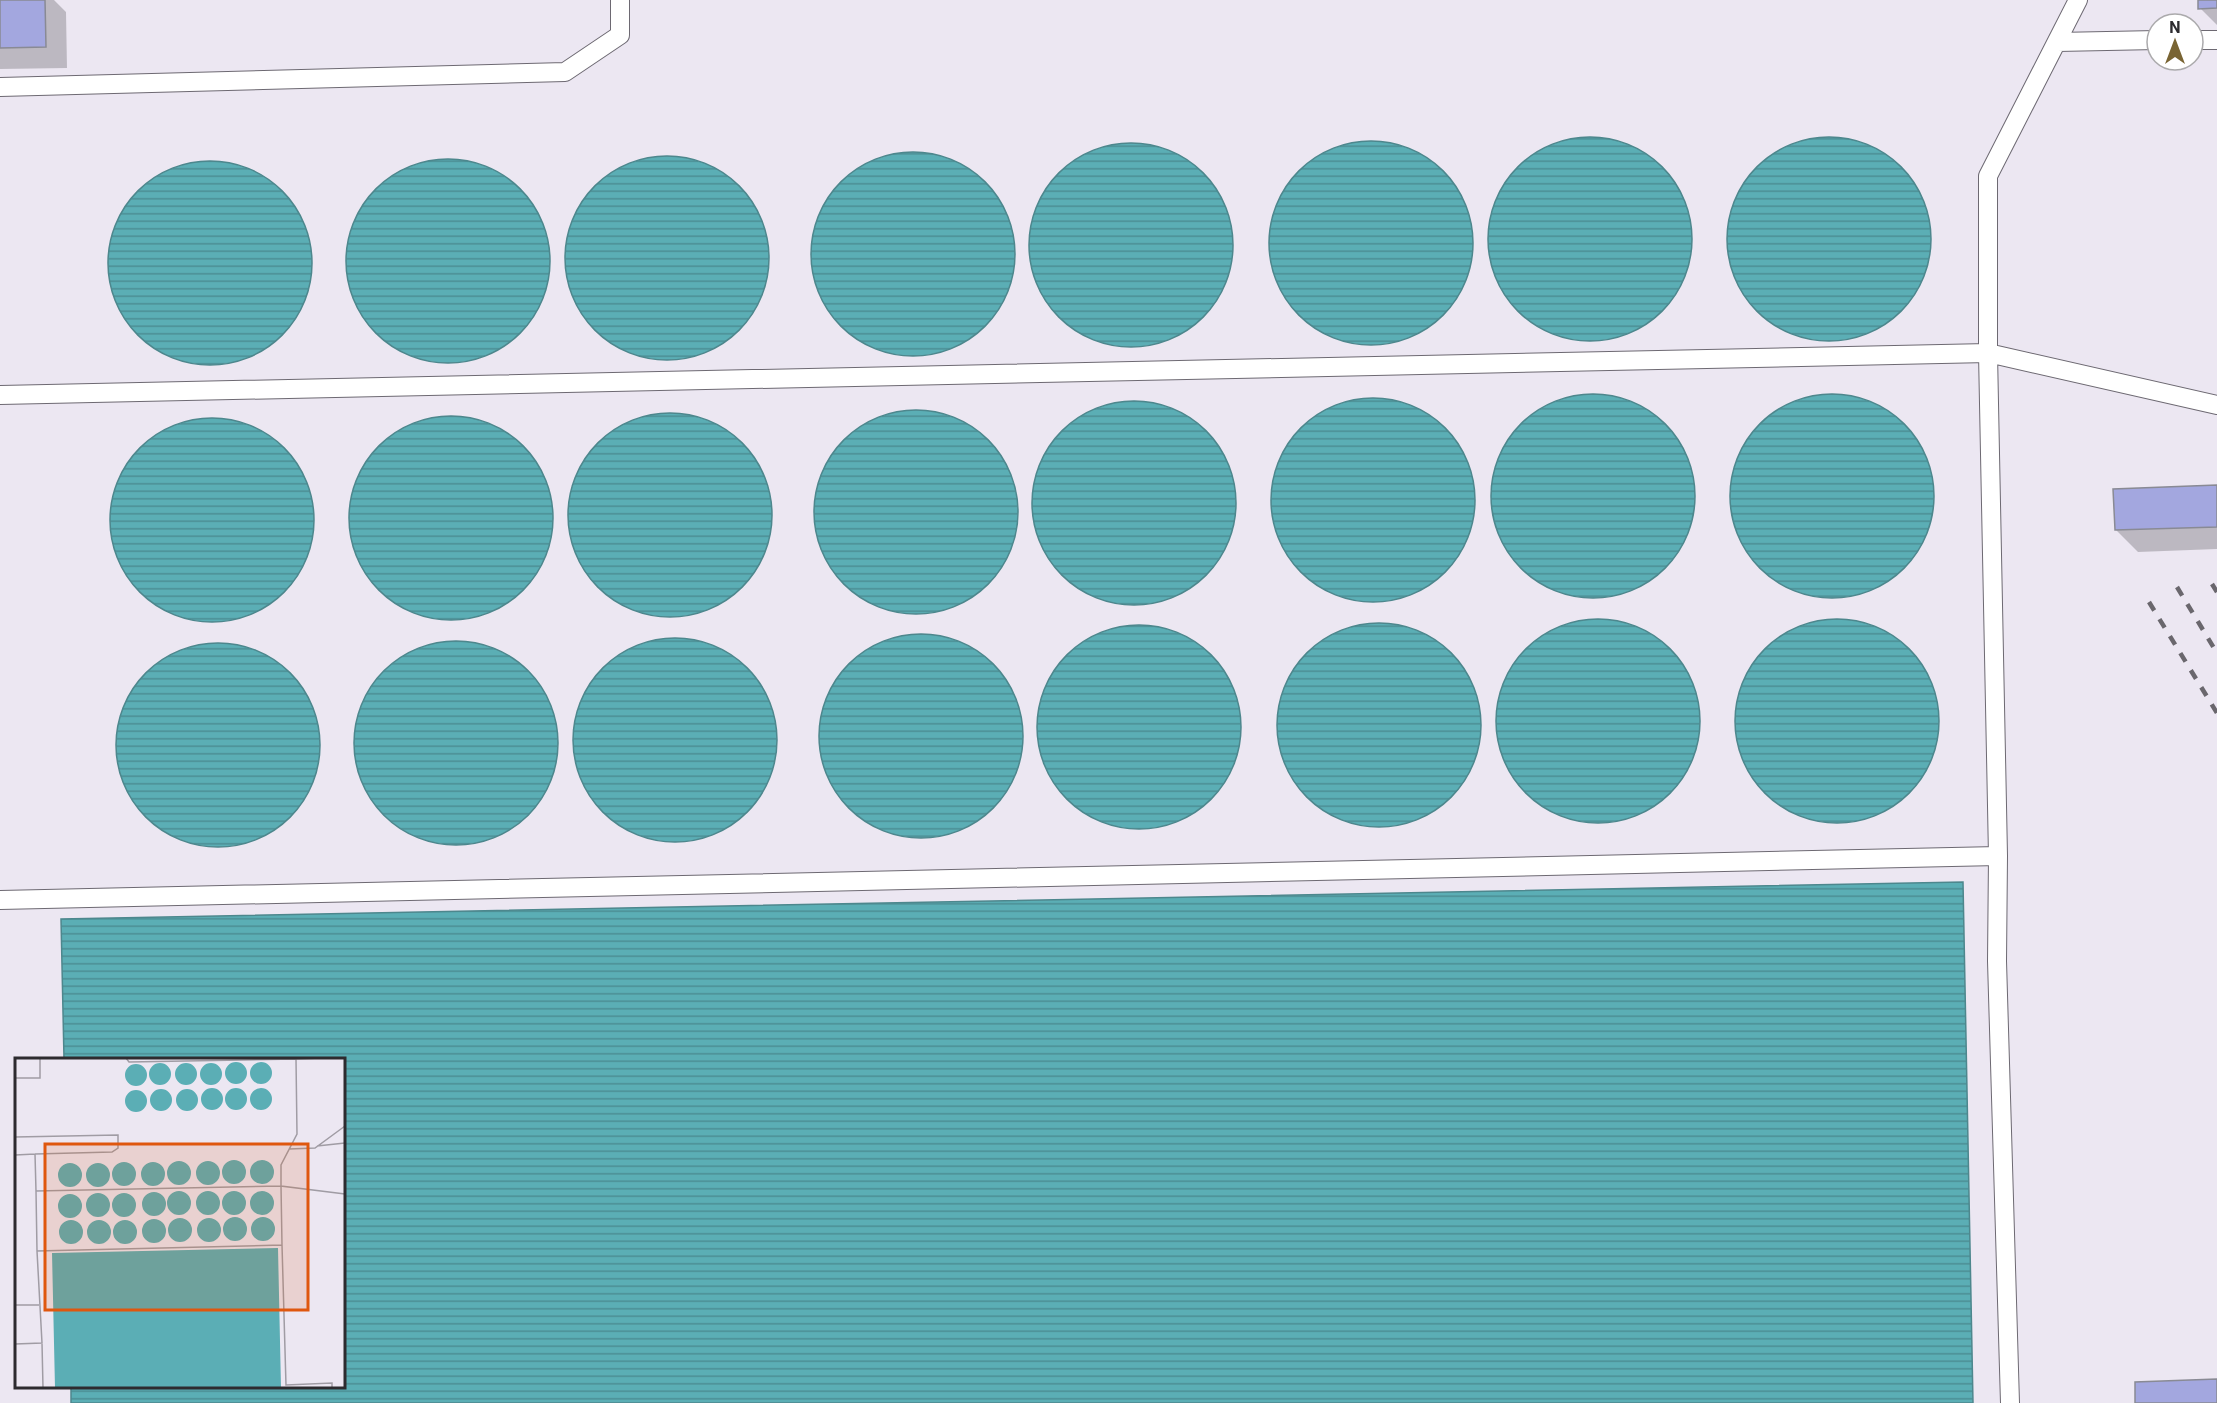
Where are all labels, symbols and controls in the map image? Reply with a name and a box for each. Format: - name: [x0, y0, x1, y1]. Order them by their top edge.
- north arrow: [2145, 12, 2205, 72]
- text: N: [2169, 18, 2181, 37]
- inset map: [15, 1058, 345, 1388]

